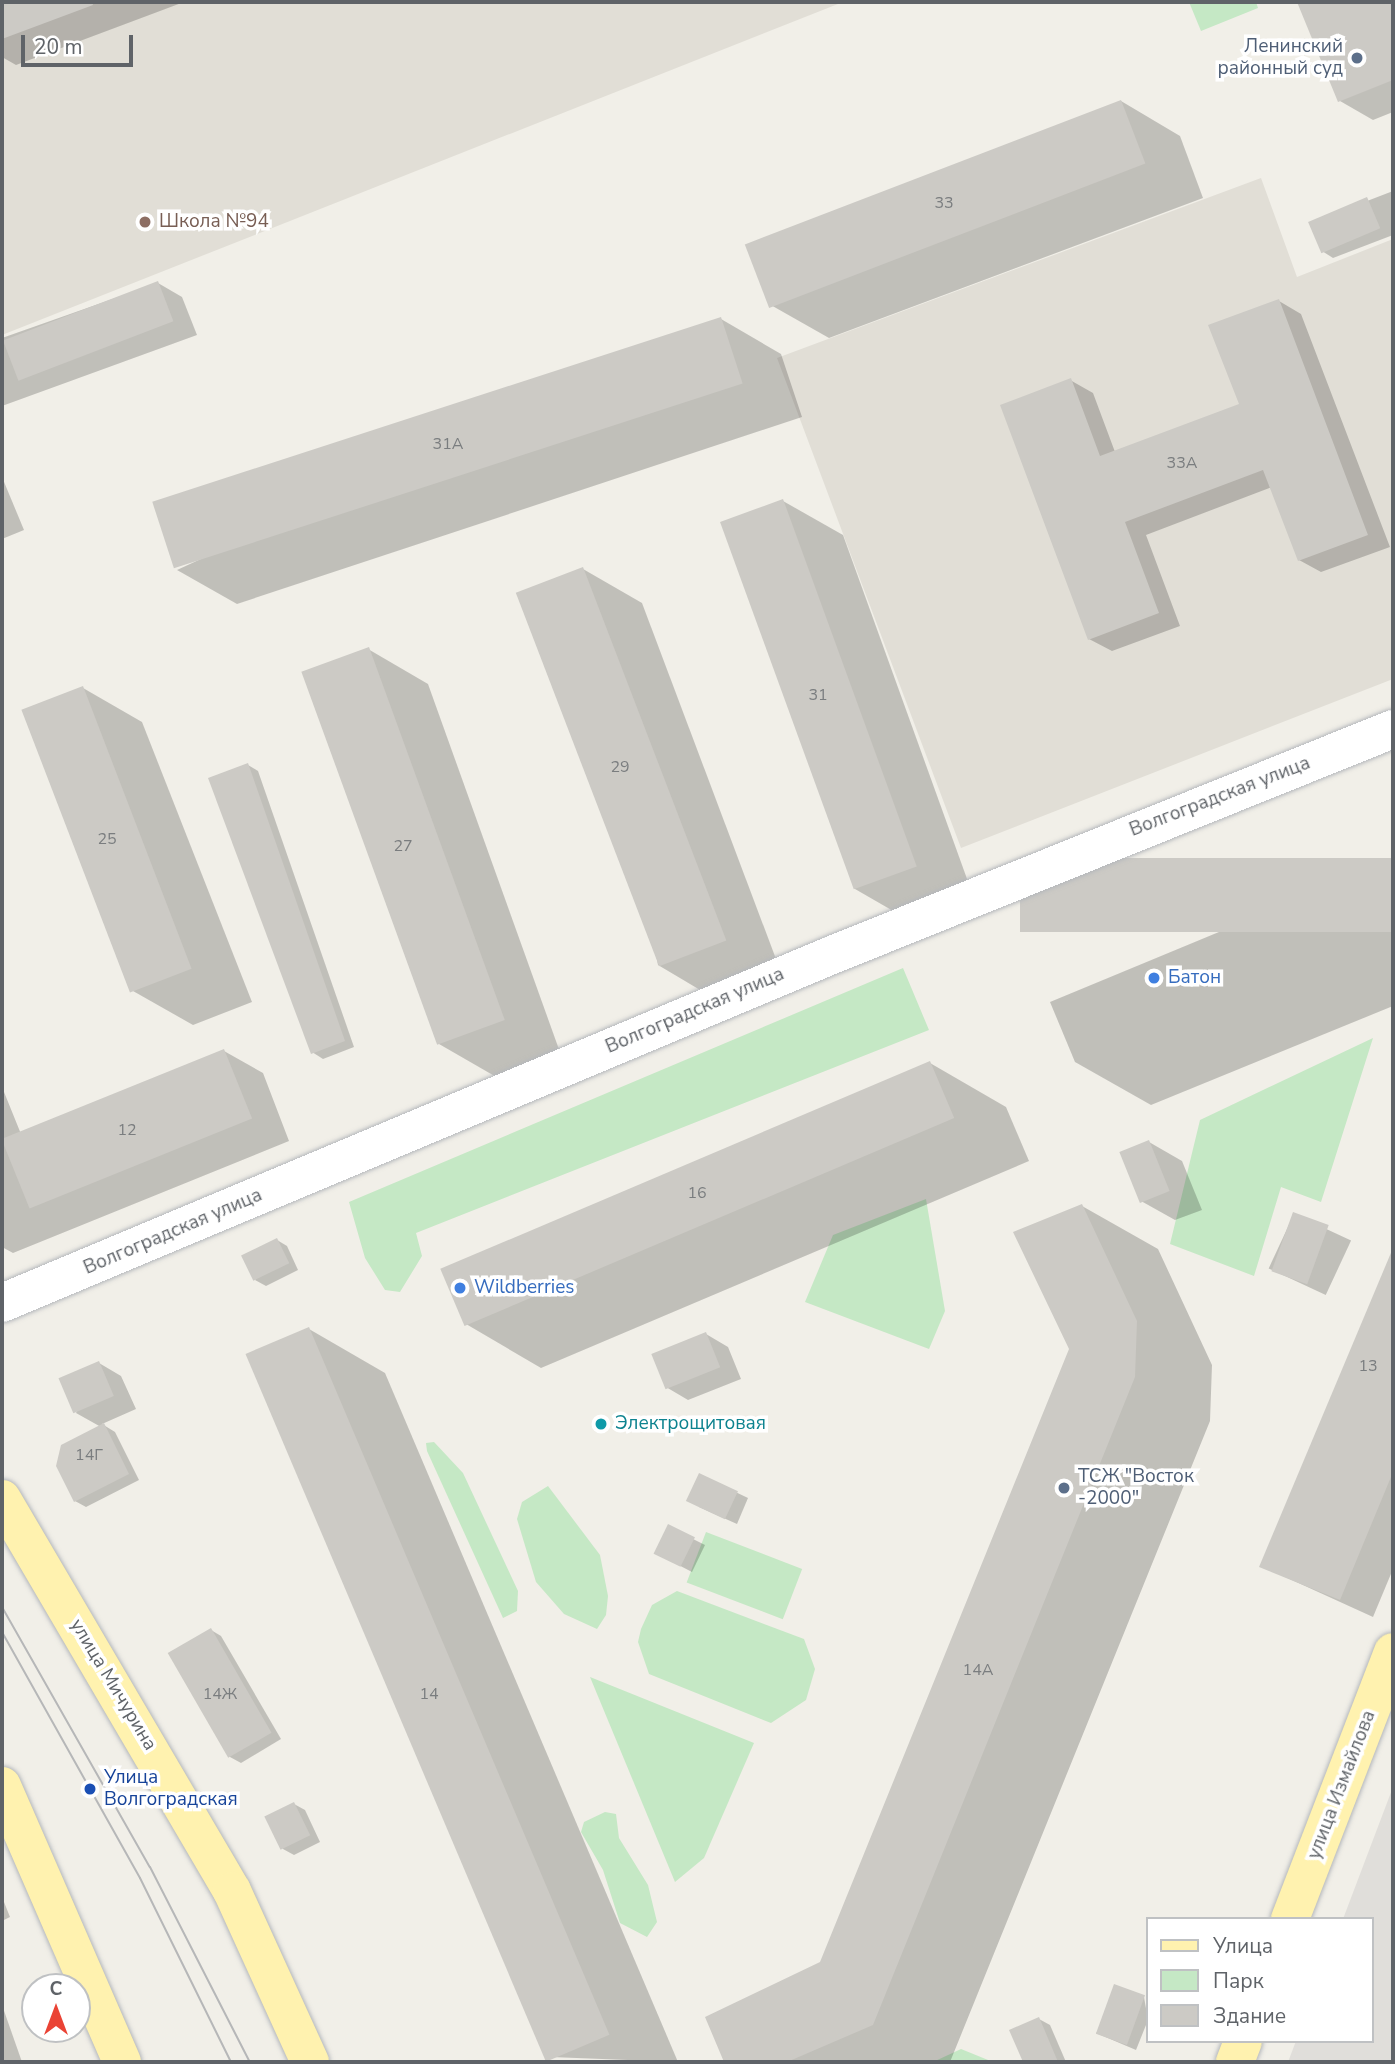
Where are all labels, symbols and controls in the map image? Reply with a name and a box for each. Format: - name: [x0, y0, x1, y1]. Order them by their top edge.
- scale bar: [24, 21, 136, 65]
- text: 20 m: [34, 33, 83, 61]
- place label: Ленинский районный суд: [1218, 36, 1343, 80]
- marker: Ленинский районный суд: [1349, 50, 1365, 66]
- house number: 33: [934, 193, 954, 213]
- place label: Школа №94: [159, 211, 269, 233]
- marker: Школа №94: [137, 214, 153, 230]
- house number: 31А: [433, 434, 463, 454]
- house number: 33А: [1167, 453, 1197, 473]
- house number: 31: [808, 685, 828, 705]
- street label: Волгоградская улица: [1126, 752, 1314, 842]
- house number: 29: [610, 757, 630, 777]
- house number: 25: [97, 829, 117, 849]
- house number: 27: [393, 836, 413, 856]
- street label: Волгоградская улица: [602, 963, 788, 1059]
- place label: Батон: [1168, 967, 1221, 989]
- marker: Батон: [1146, 970, 1162, 986]
- house number: 12: [117, 1120, 137, 1140]
- house number: 16: [687, 1183, 707, 1203]
- street label: Волгоградская улица: [80, 1184, 266, 1280]
- place label: Wildberries: [474, 1277, 574, 1299]
- marker: Wildberries: [452, 1280, 468, 1296]
- house number: 13: [1358, 1356, 1378, 1376]
- place label: Электрощитовая: [615, 1413, 766, 1435]
- marker: Электрощитовая: [593, 1416, 609, 1432]
- house number: 14Г: [75, 1445, 103, 1465]
- place label: ТСЖ "Восток -2000": [1078, 1466, 1194, 1510]
- marker: ТСЖ "Восток -2000": [1056, 1480, 1072, 1496]
- street label: улица Мичурина: [65, 1615, 161, 1755]
- house number: 14А: [963, 1660, 993, 1680]
- house number: 14Ж: [203, 1684, 237, 1704]
- house number: 14: [419, 1684, 439, 1704]
- street label: улица Измайлова: [1303, 1707, 1381, 1863]
- place label: Улица Волгоградская: [104, 1767, 238, 1811]
- marker: Улица Волгоградская: [82, 1781, 98, 1797]
- legend: [1146, 1917, 1374, 2043]
- text: Улица: [1213, 1932, 1273, 1960]
- text: Парк: [1213, 1967, 1264, 1995]
- north arrow: [21, 1973, 91, 2043]
- text: С: [50, 1976, 62, 2002]
- text: Здание: [1213, 2002, 1286, 2030]

